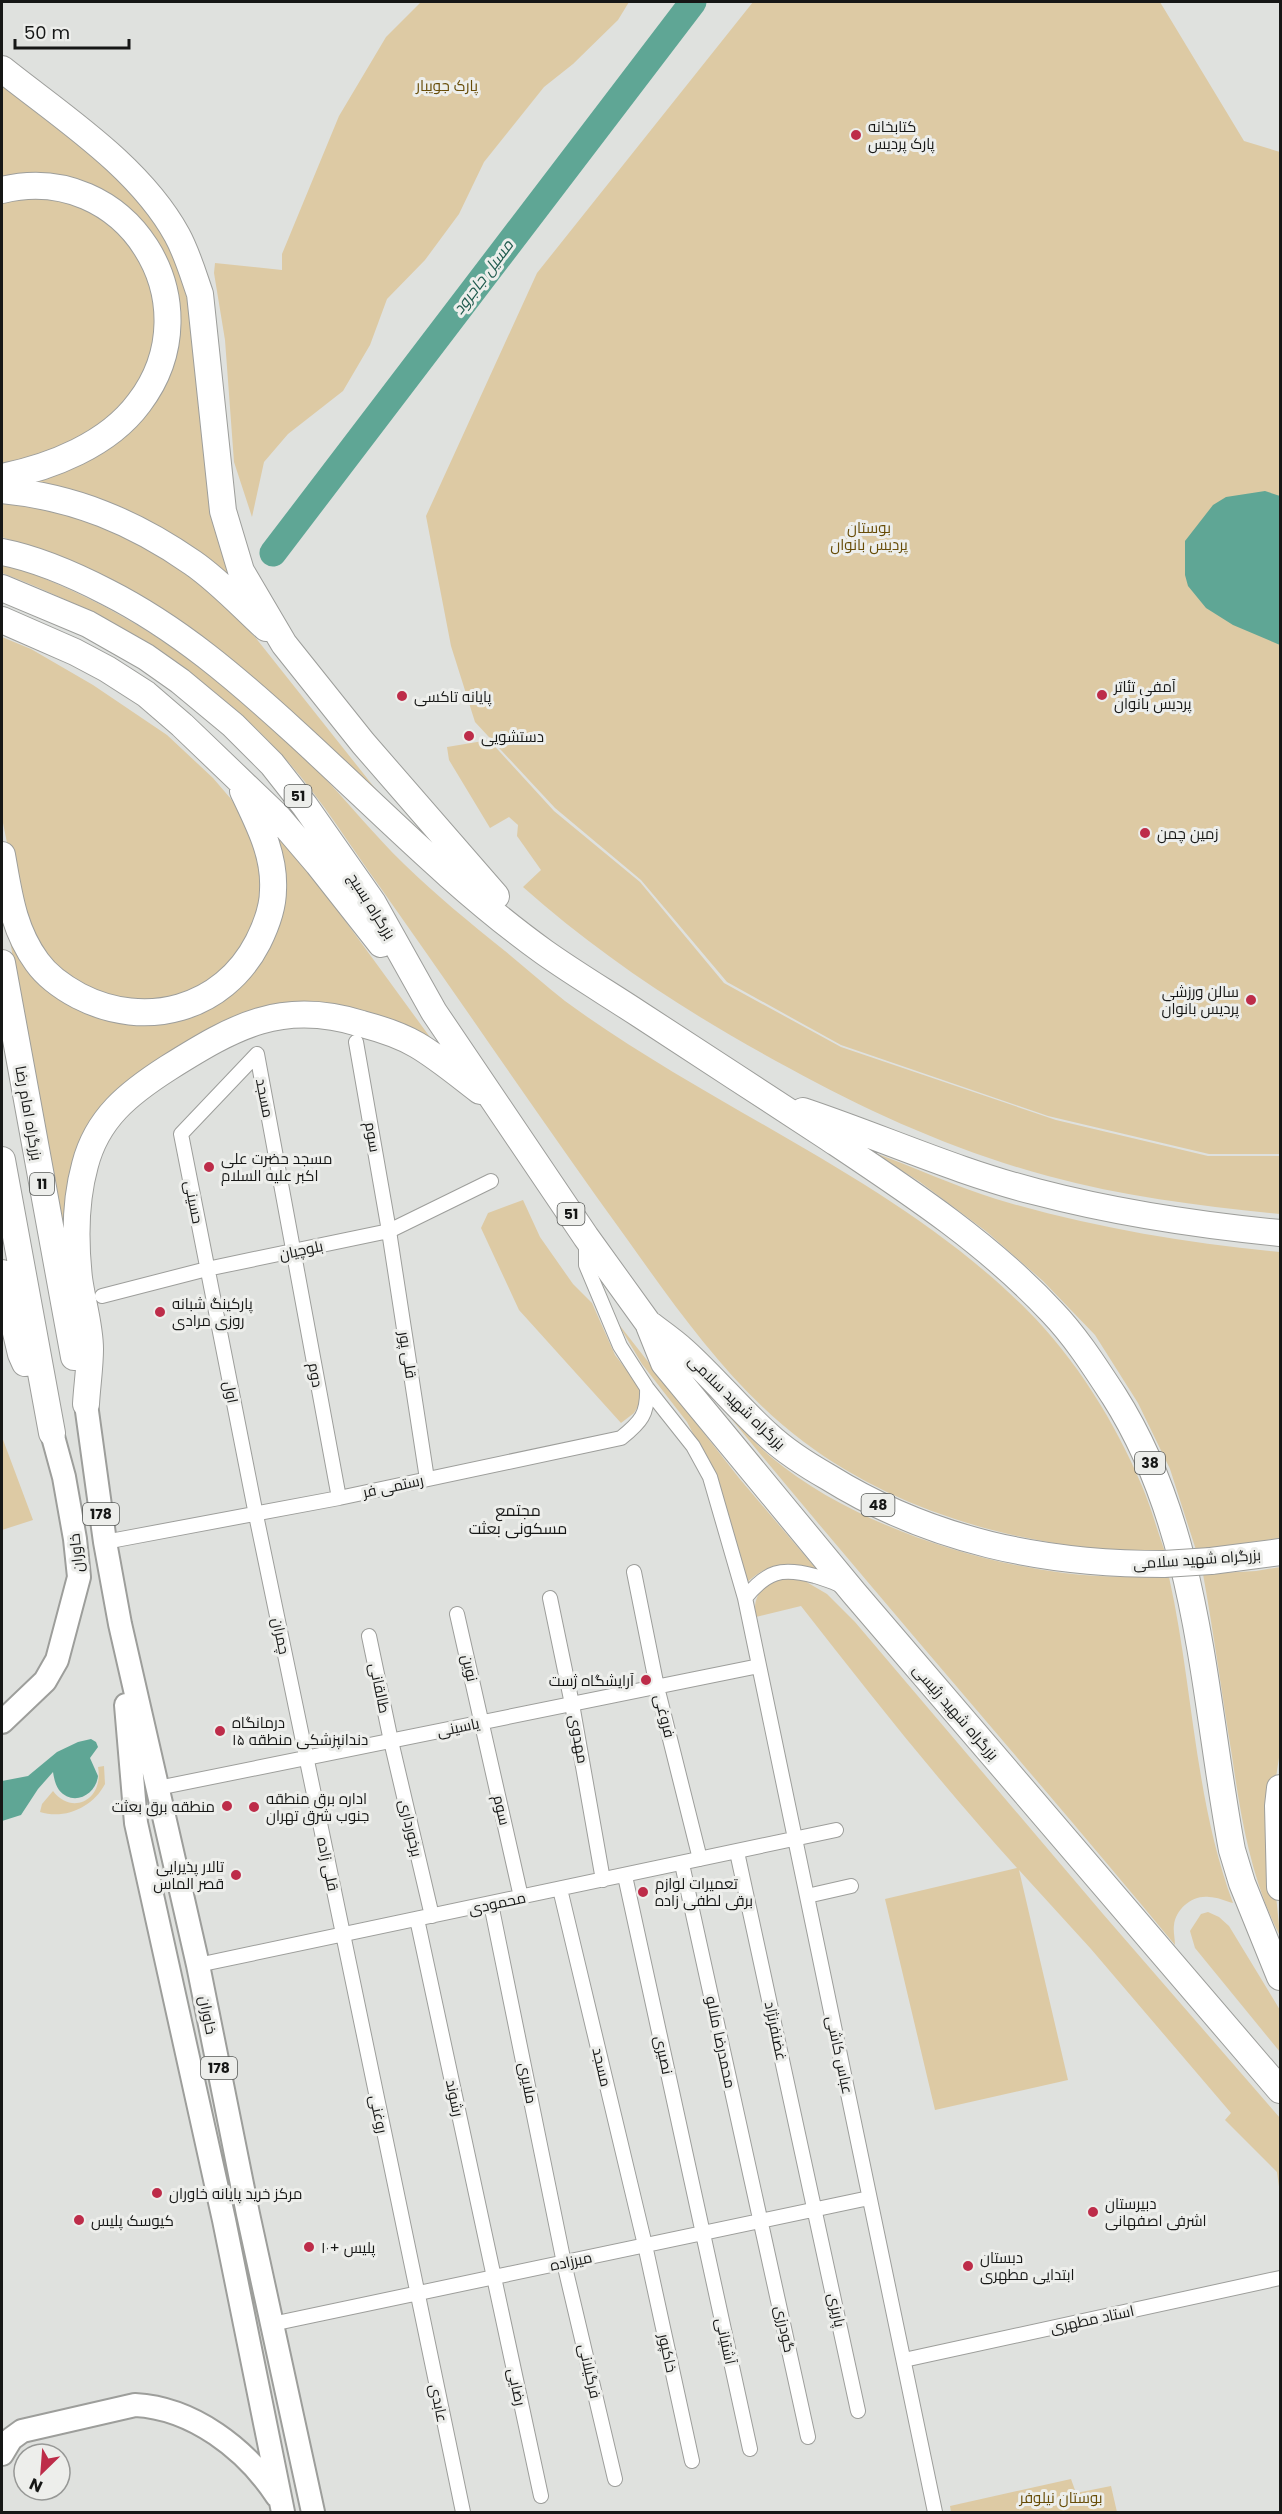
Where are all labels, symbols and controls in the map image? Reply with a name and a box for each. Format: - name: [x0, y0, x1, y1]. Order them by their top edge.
- scale bar: [15, 12, 129, 50]
- text: 50 m: [24, 20, 70, 45]
- park label: پارک جویبار: [415, 75, 478, 96]
- place label: کتابخانه پارک پردیس: [868, 116, 935, 154]
- marker: کتابخانه پارک پردیس: [849, 128, 863, 142]
- water label: مسیل جاجرود: [447, 234, 519, 319]
- park label: بوستان پردیس بانوان: [830, 517, 908, 555]
- place label: آمفی تئاتر پردیس بانوان: [1113, 676, 1192, 714]
- place label: پایانه تاکسی: [414, 686, 492, 707]
- marker: آمفی تئاتر پردیس بانوان: [1095, 688, 1109, 702]
- marker: پایانه تاکسی: [395, 689, 409, 703]
- place label: دستشویی: [481, 726, 544, 747]
- marker: دستشویی: [462, 729, 476, 743]
- road number: 51: [284, 785, 312, 807]
- place label: زمین چمن: [1157, 823, 1218, 844]
- marker: زمین چمن: [1138, 826, 1152, 840]
- street label: بزرگراه بسیج: [342, 869, 401, 944]
- place label: سالن ورزشی پردیس بانوان: [1161, 981, 1239, 1019]
- marker: سالن ورزشی پردیس بانوان: [1244, 993, 1258, 1007]
- street label: بزرگراه امام رضا: [10, 1064, 48, 1162]
- street label: مسجد: [251, 1077, 279, 1119]
- street label: سوم: [360, 1120, 386, 1154]
- place label: مسجد حضرت علی اکبر علیه السلام: [221, 1148, 332, 1186]
- marker: مسجد حضرت علی اکبر علیه السلام: [202, 1160, 216, 1174]
- road number: 11: [30, 1173, 54, 1195]
- street label: حسینی: [180, 1179, 208, 1225]
- road number: 51: [558, 1203, 584, 1225]
- street label: بلوچیان: [277, 1235, 325, 1265]
- place label: پارکینگ شبانه روزی مرادی: [172, 1293, 253, 1331]
- marker: پارکینگ شبانه روزی مرادی: [153, 1305, 167, 1319]
- street label: قلی پور: [394, 1329, 422, 1380]
- street label: بزرگراه شهید سلامی: [684, 1350, 790, 1454]
- street label: دوم: [304, 1361, 328, 1389]
- street label: اول: [219, 1379, 243, 1405]
- road number: 38: [1135, 1452, 1165, 1474]
- street label: رستمی فر: [360, 1469, 425, 1503]
- road number: 48: [862, 1494, 894, 1516]
- district label: مجتمع مسکونی بعثت: [469, 1499, 567, 1540]
- road number: 178: [83, 1503, 119, 1525]
- street label: خاوران: [64, 1533, 88, 1573]
- street label: بزرگراه شهید سلامی: [1132, 1544, 1262, 1574]
- street label: چمران: [267, 1616, 295, 1656]
- street label: نوین: [457, 1652, 483, 1684]
- street label: بزرگراه شهید رئیسی: [908, 1659, 1004, 1765]
- street label: طالقانی: [364, 1661, 396, 1715]
- place label: آرایشگاه ژست: [549, 1670, 634, 1691]
- marker: آرایشگاه ژست: [639, 1673, 653, 1687]
- street label: فروغی: [649, 1692, 681, 1740]
- place label: درمانگاه دندانپزشکی منطقه ۱۵: [232, 1712, 368, 1750]
- street label: یاسینی: [435, 1712, 481, 1742]
- street label: مهدوی: [564, 1713, 594, 1765]
- marker: درمانگاه دندانپزشکی منطقه ۱۵: [213, 1724, 227, 1738]
- place label: اداره برق منطقه جنوب شرق تهران: [266, 1788, 369, 1826]
- street label: سوم: [488, 1793, 516, 1827]
- place label: منطقه برق بعثت: [112, 1796, 215, 1817]
- street label: برخورداری: [394, 1797, 428, 1859]
- marker: منطقه برق بعثت: [220, 1799, 234, 1813]
- marker: اداره برق منطقه جنوب شرق تهران: [247, 1800, 261, 1814]
- street label: قلی زاده: [312, 1835, 344, 1893]
- place label: تالار پذیرایی قصر الماس: [153, 1856, 224, 1894]
- marker: تالار پذیرایی قصر الماس: [229, 1868, 243, 1882]
- place label: تعمیرات لوازم برقی لطفی زاده: [655, 1873, 753, 1911]
- marker: تعمیرات لوازم برقی لطفی زاده: [636, 1885, 650, 1899]
- street label: محمودی: [466, 1887, 528, 1919]
- street label: خاوران: [194, 1994, 222, 2036]
- street label: محمدرضا ملالو: [701, 1994, 741, 2090]
- street label: غضنفرنژاد: [759, 1999, 793, 2063]
- street label: عباس کاشی: [821, 2014, 859, 2096]
- street label: نصیری: [650, 2034, 678, 2076]
- street label: مسجد: [587, 2045, 617, 2089]
- road number: 178: [201, 2057, 237, 2079]
- street label: ملایری: [514, 2061, 542, 2105]
- street label: رشوند: [441, 2078, 469, 2118]
- street label: روغنی: [365, 2093, 393, 2135]
- place label: مرکز خرید پایانه خاوران: [169, 2183, 302, 2204]
- marker: مرکز خرید پایانه خاوران: [150, 2186, 164, 2200]
- place label: دبیرستان اشرفی اصفهانی: [1105, 2193, 1207, 2231]
- marker: دبیرستان اشرفی اصفهانی: [1086, 2205, 1100, 2219]
- place label: کیوسک پلیس: [91, 2210, 174, 2231]
- marker: کیوسک پلیس: [72, 2213, 86, 2227]
- place label: پلیس +۱۰: [321, 2237, 375, 2258]
- marker: پلیس +۱۰: [302, 2240, 316, 2254]
- street label: میرزاده: [548, 2246, 594, 2276]
- place label: دبستان ابتدایی مطهری: [980, 2247, 1075, 2285]
- marker: دبستان ابتدایی مطهری: [961, 2259, 975, 2273]
- street label: پاریزی: [823, 2291, 851, 2329]
- street label: استاد مطهری: [1048, 2300, 1136, 2338]
- street label: گودرزی: [770, 2304, 800, 2354]
- street label: آشتیانی: [711, 2316, 741, 2366]
- street label: خاکپور: [653, 2331, 682, 2374]
- street label: فرگیلانی: [574, 2342, 606, 2400]
- street label: رضایی: [503, 2366, 531, 2408]
- street label: عابدی: [425, 2382, 453, 2424]
- north arrow: [12, 2442, 72, 2502]
- text: N: [26, 2472, 46, 2498]
- park label: بوستان نیلوفر: [1018, 2487, 1103, 2508]

